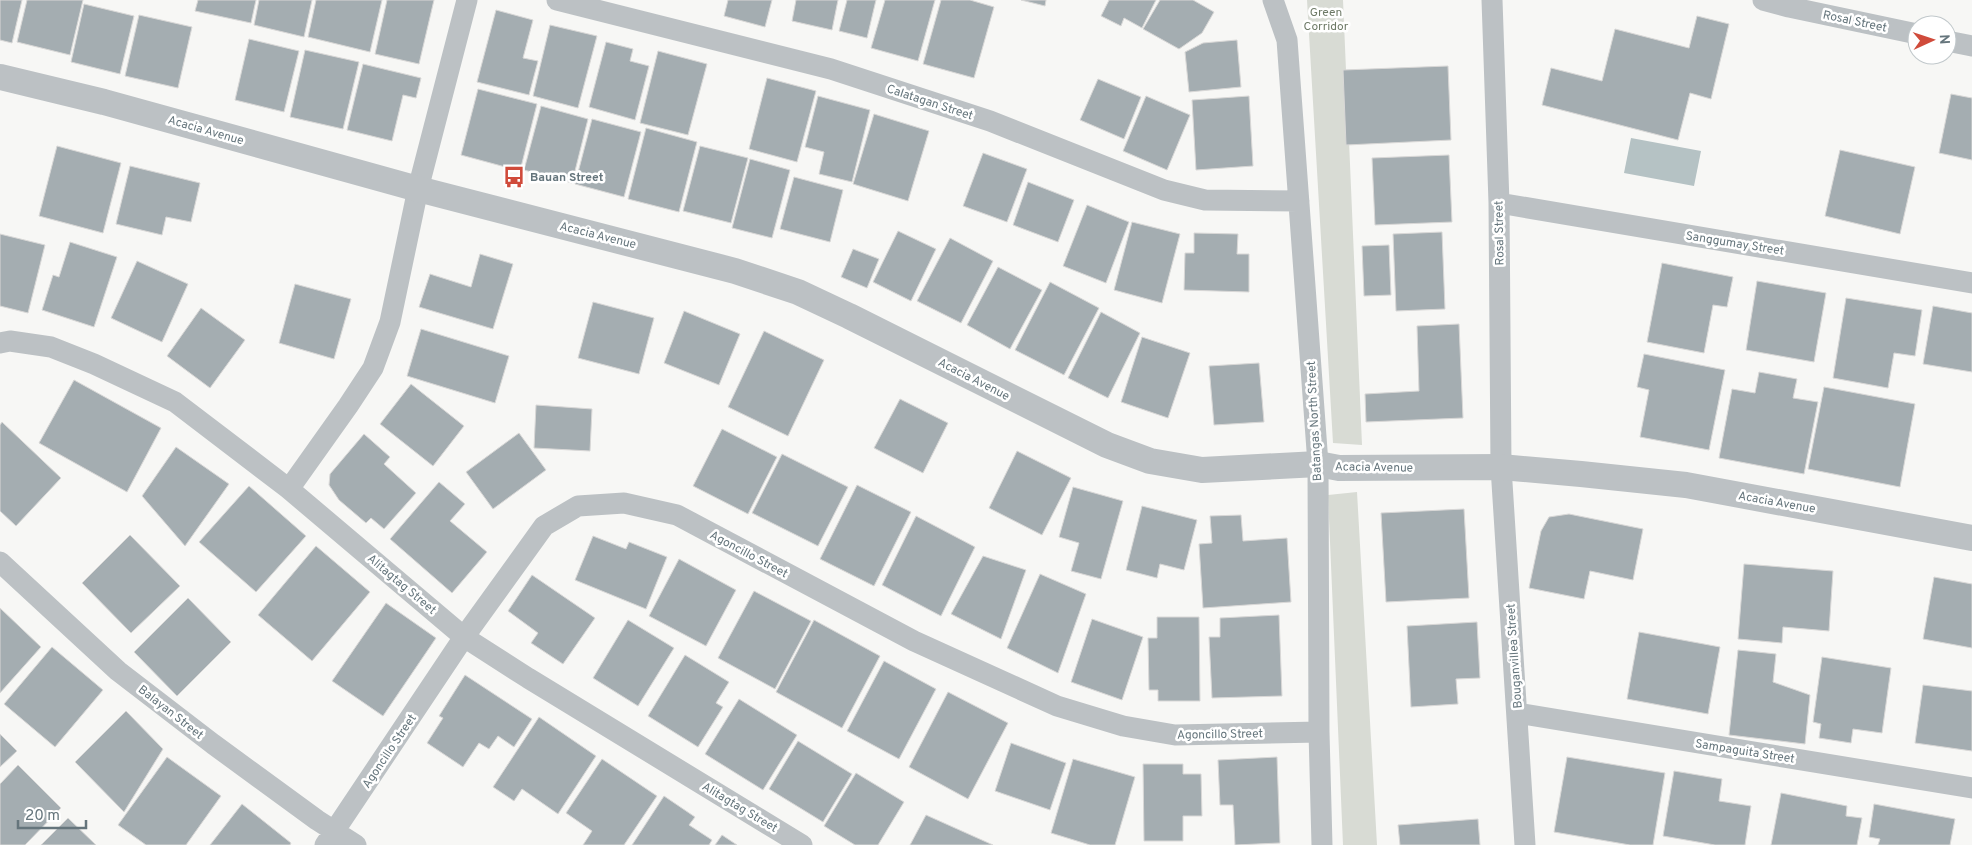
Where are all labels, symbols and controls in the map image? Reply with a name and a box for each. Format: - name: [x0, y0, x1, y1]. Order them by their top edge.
- park label: Green Corridor: [1304, 5, 1349, 35]
- street label: Rosal Street: [1821, 7, 1888, 37]
- north arrow: [1907, 15, 1957, 65]
- text: N: [1935, 34, 1952, 45]
- street label: Calatagan Street: [884, 81, 975, 124]
- street label: Acacia Avenue: [166, 112, 246, 149]
- bus stop icon: Bauan Street: [501, 164, 527, 190]
- place label: Bauan Street: [530, 170, 604, 186]
- street label: Rosal Street: [1491, 200, 1509, 266]
- street label: Acacia Avenue: [558, 219, 638, 253]
- street label: Sanggumay Street: [1684, 228, 1785, 260]
- street label: Acacia Avenue: [935, 355, 1012, 405]
- street label: Batangas North Street: [1304, 360, 1326, 482]
- street label: Acacia Avenue: [1335, 459, 1413, 477]
- street label: Acacia Avenue: [1737, 488, 1817, 518]
- street label: Agoncillo Street: [707, 528, 790, 582]
- street label: Alitagtag Street: [363, 551, 439, 618]
- street label: Bouganvillea Street: [1503, 603, 1527, 709]
- street label: Balayan Street: [134, 682, 206, 743]
- street label: Agoncillo Street: [359, 711, 421, 792]
- street label: Agoncillo Street: [1177, 726, 1263, 744]
- street label: Sampaguita Street: [1694, 736, 1796, 768]
- street label: Alitagtag Street: [699, 779, 780, 837]
- scale bar: [18, 798, 85, 830]
- text: 20 m: [25, 807, 60, 826]

